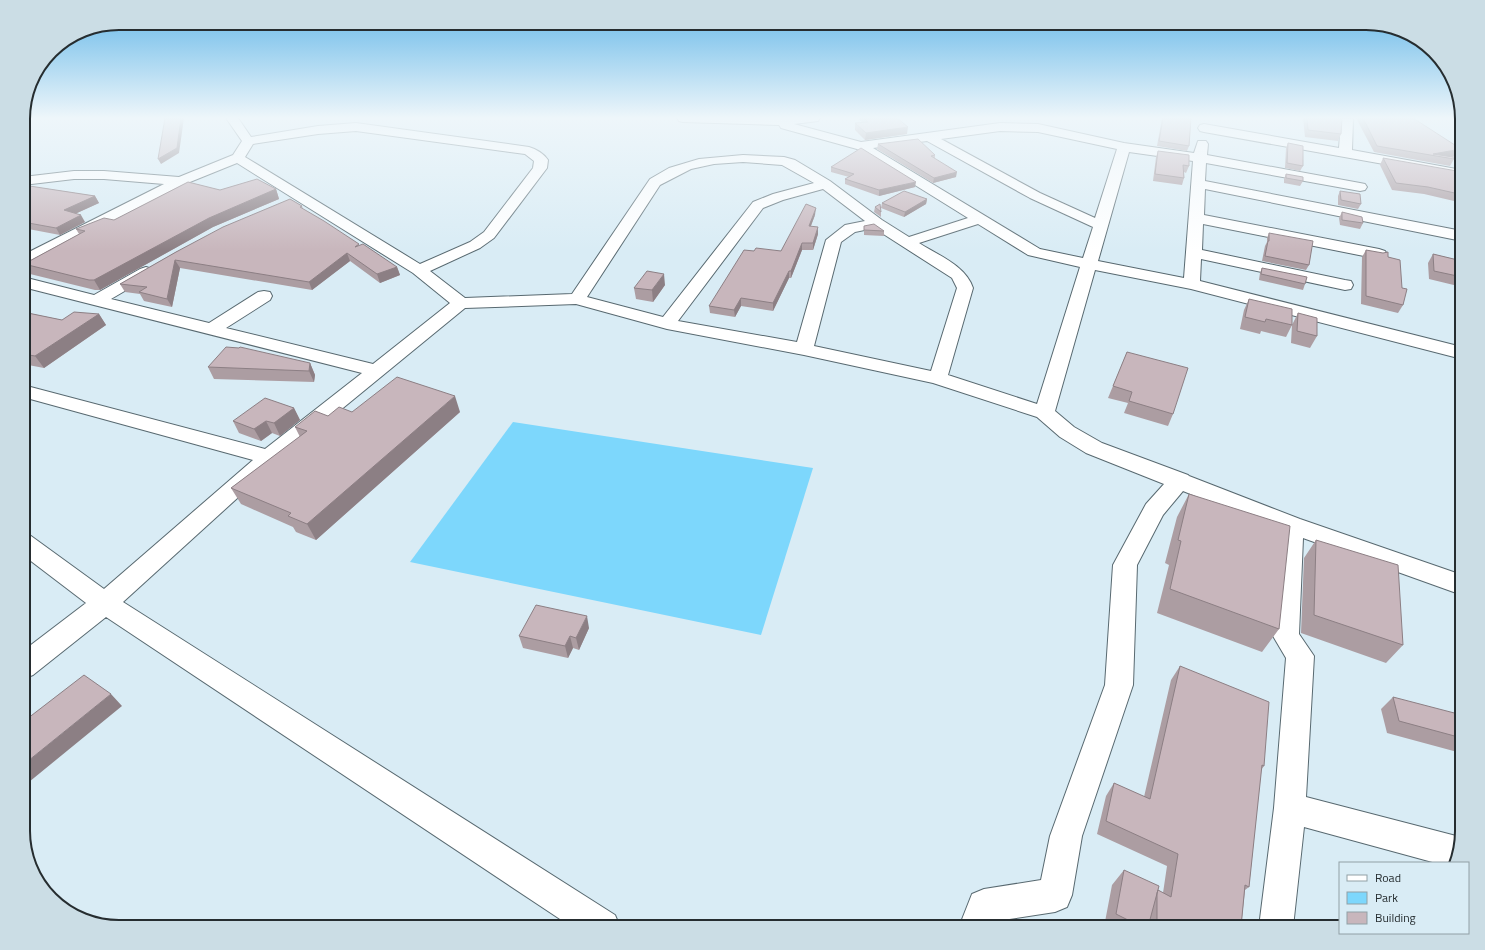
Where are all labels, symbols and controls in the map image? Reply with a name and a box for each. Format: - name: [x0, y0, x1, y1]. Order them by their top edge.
- legend: [1339, 862, 1469, 934]
- text: Road: [1375, 868, 1401, 887]
- text: Park: [1375, 888, 1398, 907]
- text: Building: [1375, 908, 1416, 927]

